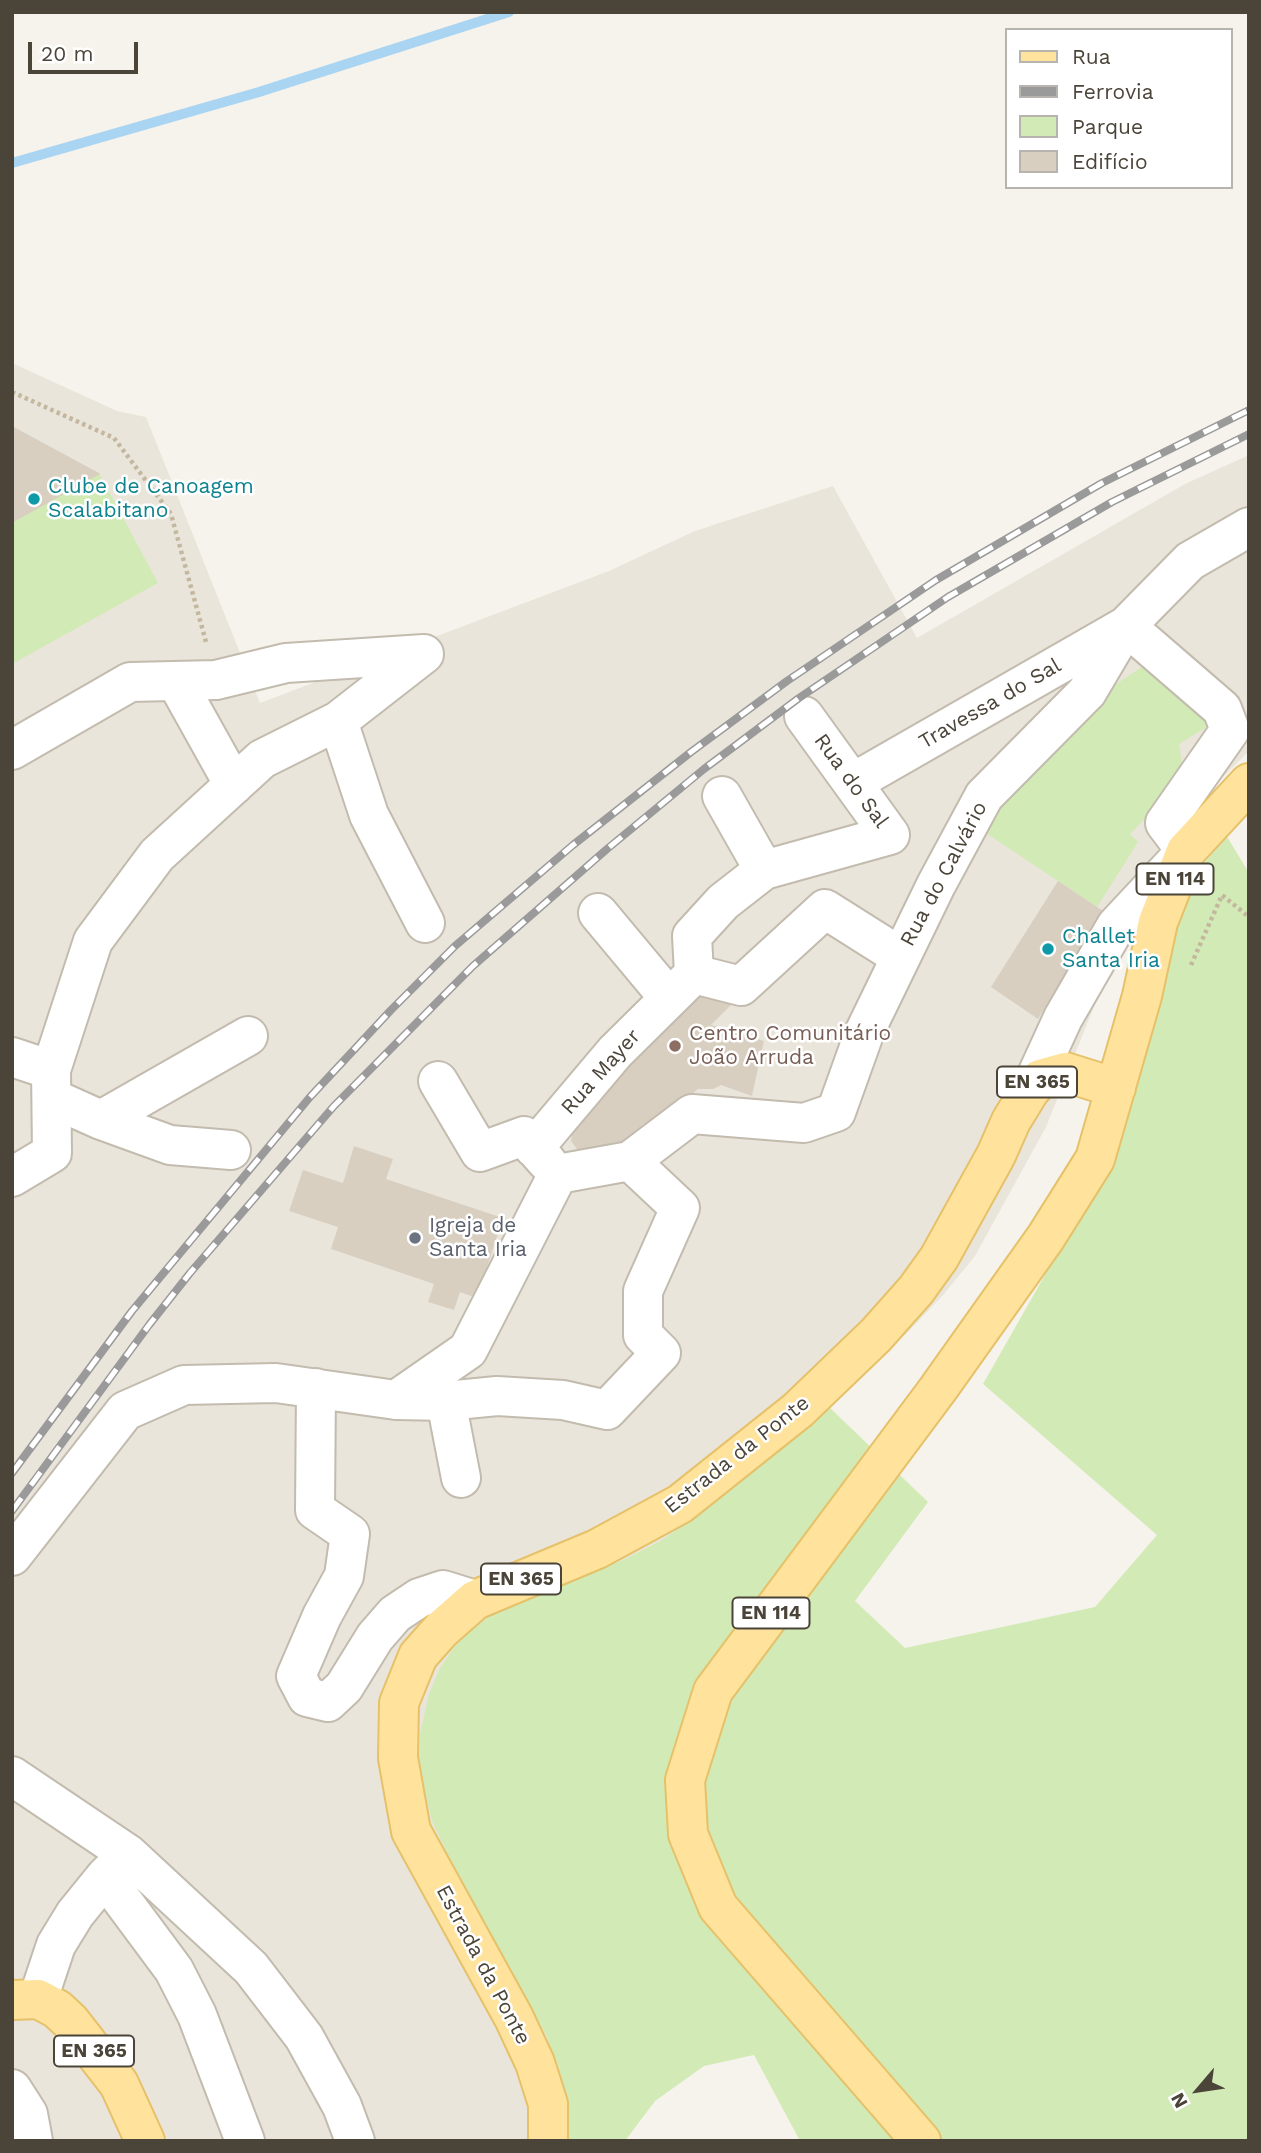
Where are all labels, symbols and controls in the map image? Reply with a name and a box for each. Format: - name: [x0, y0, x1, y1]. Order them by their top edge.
- scale bar: [32, 28, 142, 72]
- legend: [1006, 28, 1233, 189]
- text: 20 m: [41, 41, 93, 66]
- text: Rua: [1072, 44, 1111, 69]
- text: Ferrovia: [1072, 79, 1154, 104]
- text: Parque: [1072, 114, 1143, 139]
- text: Edifício: [1072, 149, 1148, 174]
- place label: Clube de Canoagem Scalabitano: [48, 474, 254, 524]
- marker: Clube de Canoagem Scalabitano: [26, 491, 42, 507]
- street label: Travessa do Sal: [915, 653, 1065, 755]
- street label: Rua do Sal: [808, 729, 894, 833]
- street label: Rua do Calvário: [895, 797, 993, 951]
- road number: EN 114: [1136, 864, 1214, 894]
- place label: Challet Santa Iria: [1062, 924, 1160, 974]
- marker: Challet Santa Iria: [1040, 941, 1056, 957]
- place label: Centro Comunitário João Arruda: [689, 1021, 891, 1071]
- street label: Rua Mayer: [556, 1024, 646, 1120]
- marker: Centro Comunitário João Arruda: [667, 1038, 683, 1054]
- road number: EN 365: [997, 1066, 1077, 1098]
- place label: Igreja de Santa Iria: [429, 1213, 527, 1263]
- marker: Igreja de Santa Iria: [407, 1230, 423, 1246]
- street label: Estrada da Ponte: [660, 1391, 814, 1519]
- road number: EN 365: [481, 1564, 561, 1595]
- road number: EN 114: [732, 1597, 810, 1628]
- street label: Estrada da Ponte: [430, 1881, 536, 2049]
- road number: EN 365: [54, 2036, 134, 2066]
- north arrow: [1163, 2055, 1233, 2125]
- text: N: [1166, 2089, 1193, 2112]

